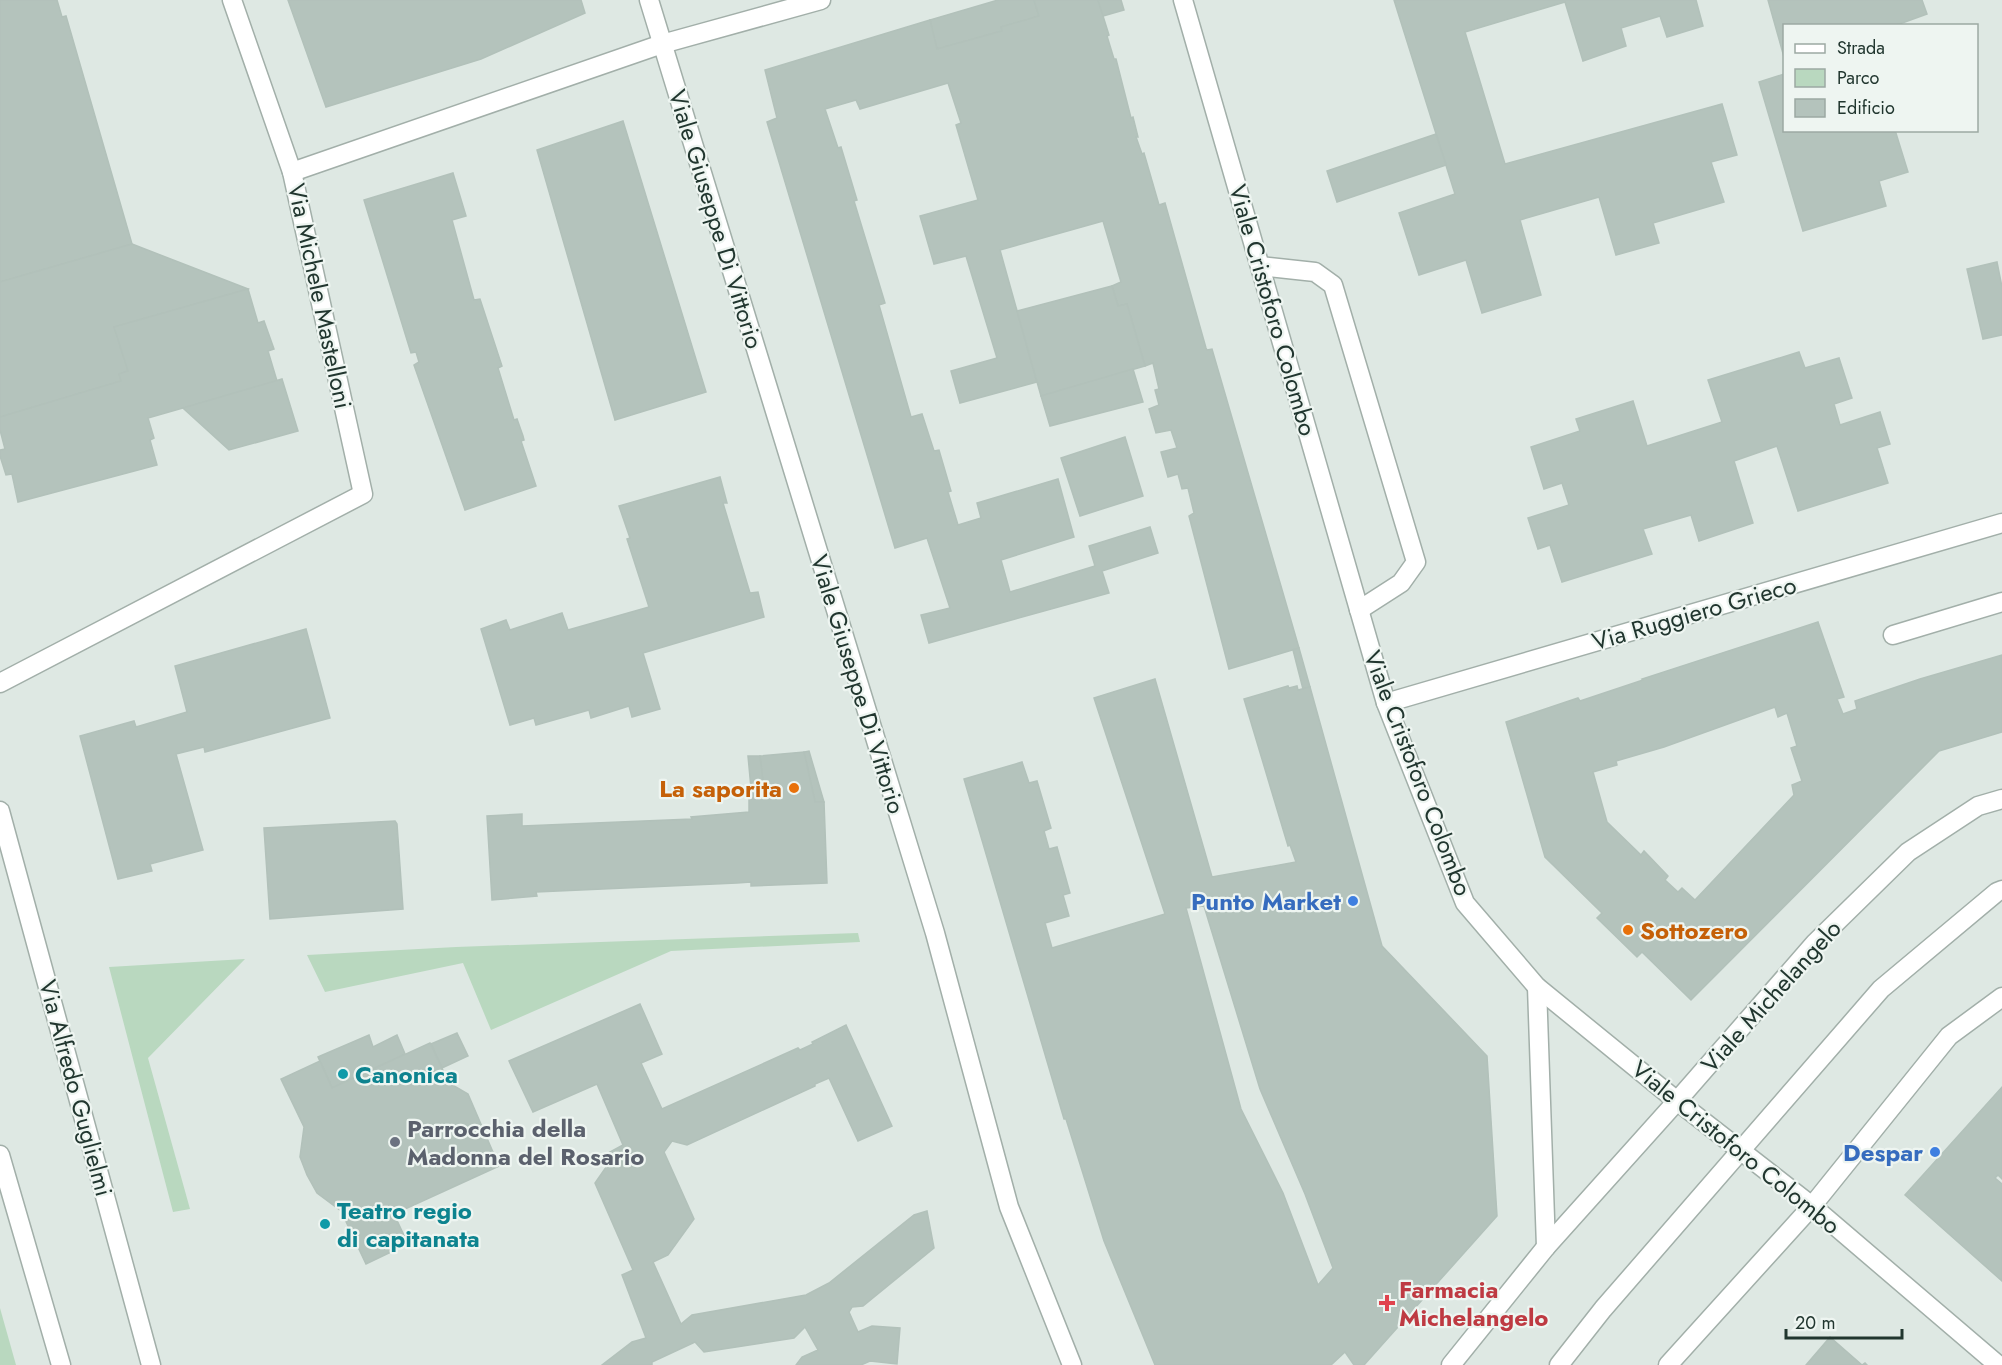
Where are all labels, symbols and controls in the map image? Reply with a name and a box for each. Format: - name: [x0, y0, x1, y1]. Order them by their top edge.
- legend: [1783, 24, 1978, 132]
- text: Strada: [1837, 35, 1885, 61]
- text: Parco: [1837, 65, 1879, 91]
- street label: Viale Giuseppe Di Vittorio: [660, 85, 772, 353]
- text: Edificio: [1837, 95, 1895, 121]
- street label: Via Michele Mastelloni: [279, 180, 361, 412]
- street label: Viale Cristoforo Colombo: [1220, 180, 1326, 440]
- street label: Viale Giuseppe Di Vittorio: [802, 550, 914, 818]
- street label: Via Ruggiero Grieco: [1588, 567, 1800, 659]
- street label: Viale Cristoforo Colombo: [1355, 645, 1481, 901]
- place label: La saporita: [659, 771, 782, 806]
- marker: La saporita: [787, 781, 801, 795]
- place label: Punto Market: [1191, 884, 1341, 919]
- marker: Punto Market: [1346, 894, 1360, 908]
- street label: Viale Michelangelo: [1693, 912, 1849, 1080]
- place label: Sottozero: [1640, 913, 1748, 948]
- marker: Sottozero: [1621, 923, 1635, 937]
- street label: Via Alfredo Guglielmi: [30, 976, 122, 1200]
- street label: Viale Cristoforo Colombo: [1624, 1052, 1848, 1242]
- place label: Canonica: [355, 1057, 458, 1092]
- marker: Canonica: [336, 1067, 350, 1081]
- place label: Parrocchia della Madonna del Rosario: [407, 1111, 644, 1174]
- marker: Parrocchia della Madonna del Rosario: [388, 1135, 402, 1149]
- place label: Despar: [1843, 1135, 1923, 1170]
- marker: Despar: [1928, 1145, 1942, 1159]
- place label: Teatro regio di capitanata: [337, 1193, 480, 1256]
- marker: Teatro regio di capitanata: [318, 1217, 332, 1231]
- place label: Farmacia Michelangelo: [1399, 1272, 1549, 1335]
- marker: Farmacia Michelangelo: [1380, 1296, 1394, 1310]
- scale bar: [1786, 1302, 1902, 1340]
- text: 20 m: [1795, 1310, 1835, 1336]

